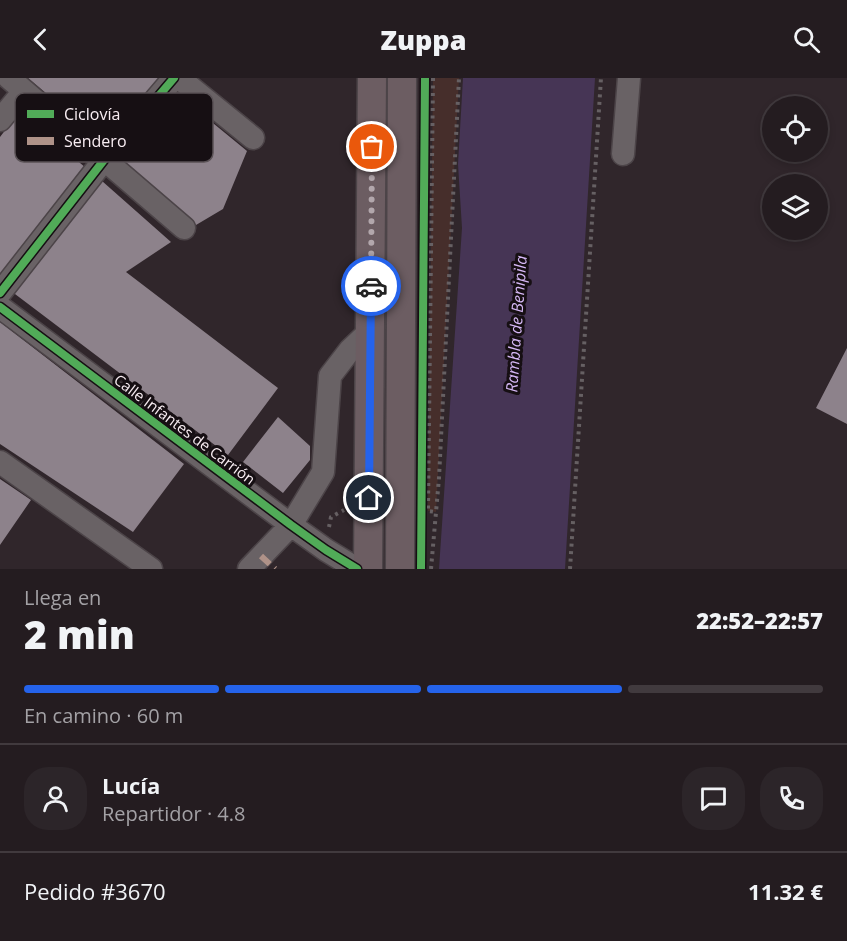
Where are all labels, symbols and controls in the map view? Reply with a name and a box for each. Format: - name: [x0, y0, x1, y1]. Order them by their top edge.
- text: Zuppa: [380, 21, 467, 58]
- icon: back: [24, 23, 57, 56]
- icon: search: [790, 23, 823, 56]
- legend: [15, 93, 213, 162]
- map controls: [762, 96, 828, 240]
- button: locate: [762, 96, 828, 162]
- text: Ciclovía: [64, 103, 120, 125]
- pin: [346, 121, 397, 172]
- text: Sendero: [64, 130, 127, 152]
- icon: bag: [355, 130, 388, 163]
- button: layers: [762, 174, 828, 240]
- water label: Rambla de Benipila: [500, 255, 532, 393]
- courier: [341, 256, 401, 316]
- icon: car: [355, 270, 388, 303]
- street label: Calle Infantes de Carrión: [110, 369, 260, 489]
- pin: [343, 472, 394, 523]
- icon: home: [352, 481, 385, 514]
- text: Llega en: [24, 584, 101, 611]
- text: 22:52–22:57: [696, 605, 823, 635]
- text: 2 min: [24, 607, 135, 660]
- text: En camino · 60 m: [24, 702, 183, 729]
- button: person: [24, 767, 87, 830]
- button: chat: [682, 767, 745, 830]
- button: phone: [760, 767, 823, 830]
- text: Lucía: [102, 770, 160, 800]
- text: Repartidor · 4.8: [102, 800, 246, 827]
- text: Pedido #3670: [24, 876, 166, 906]
- text: 11.32 €: [748, 876, 823, 906]

